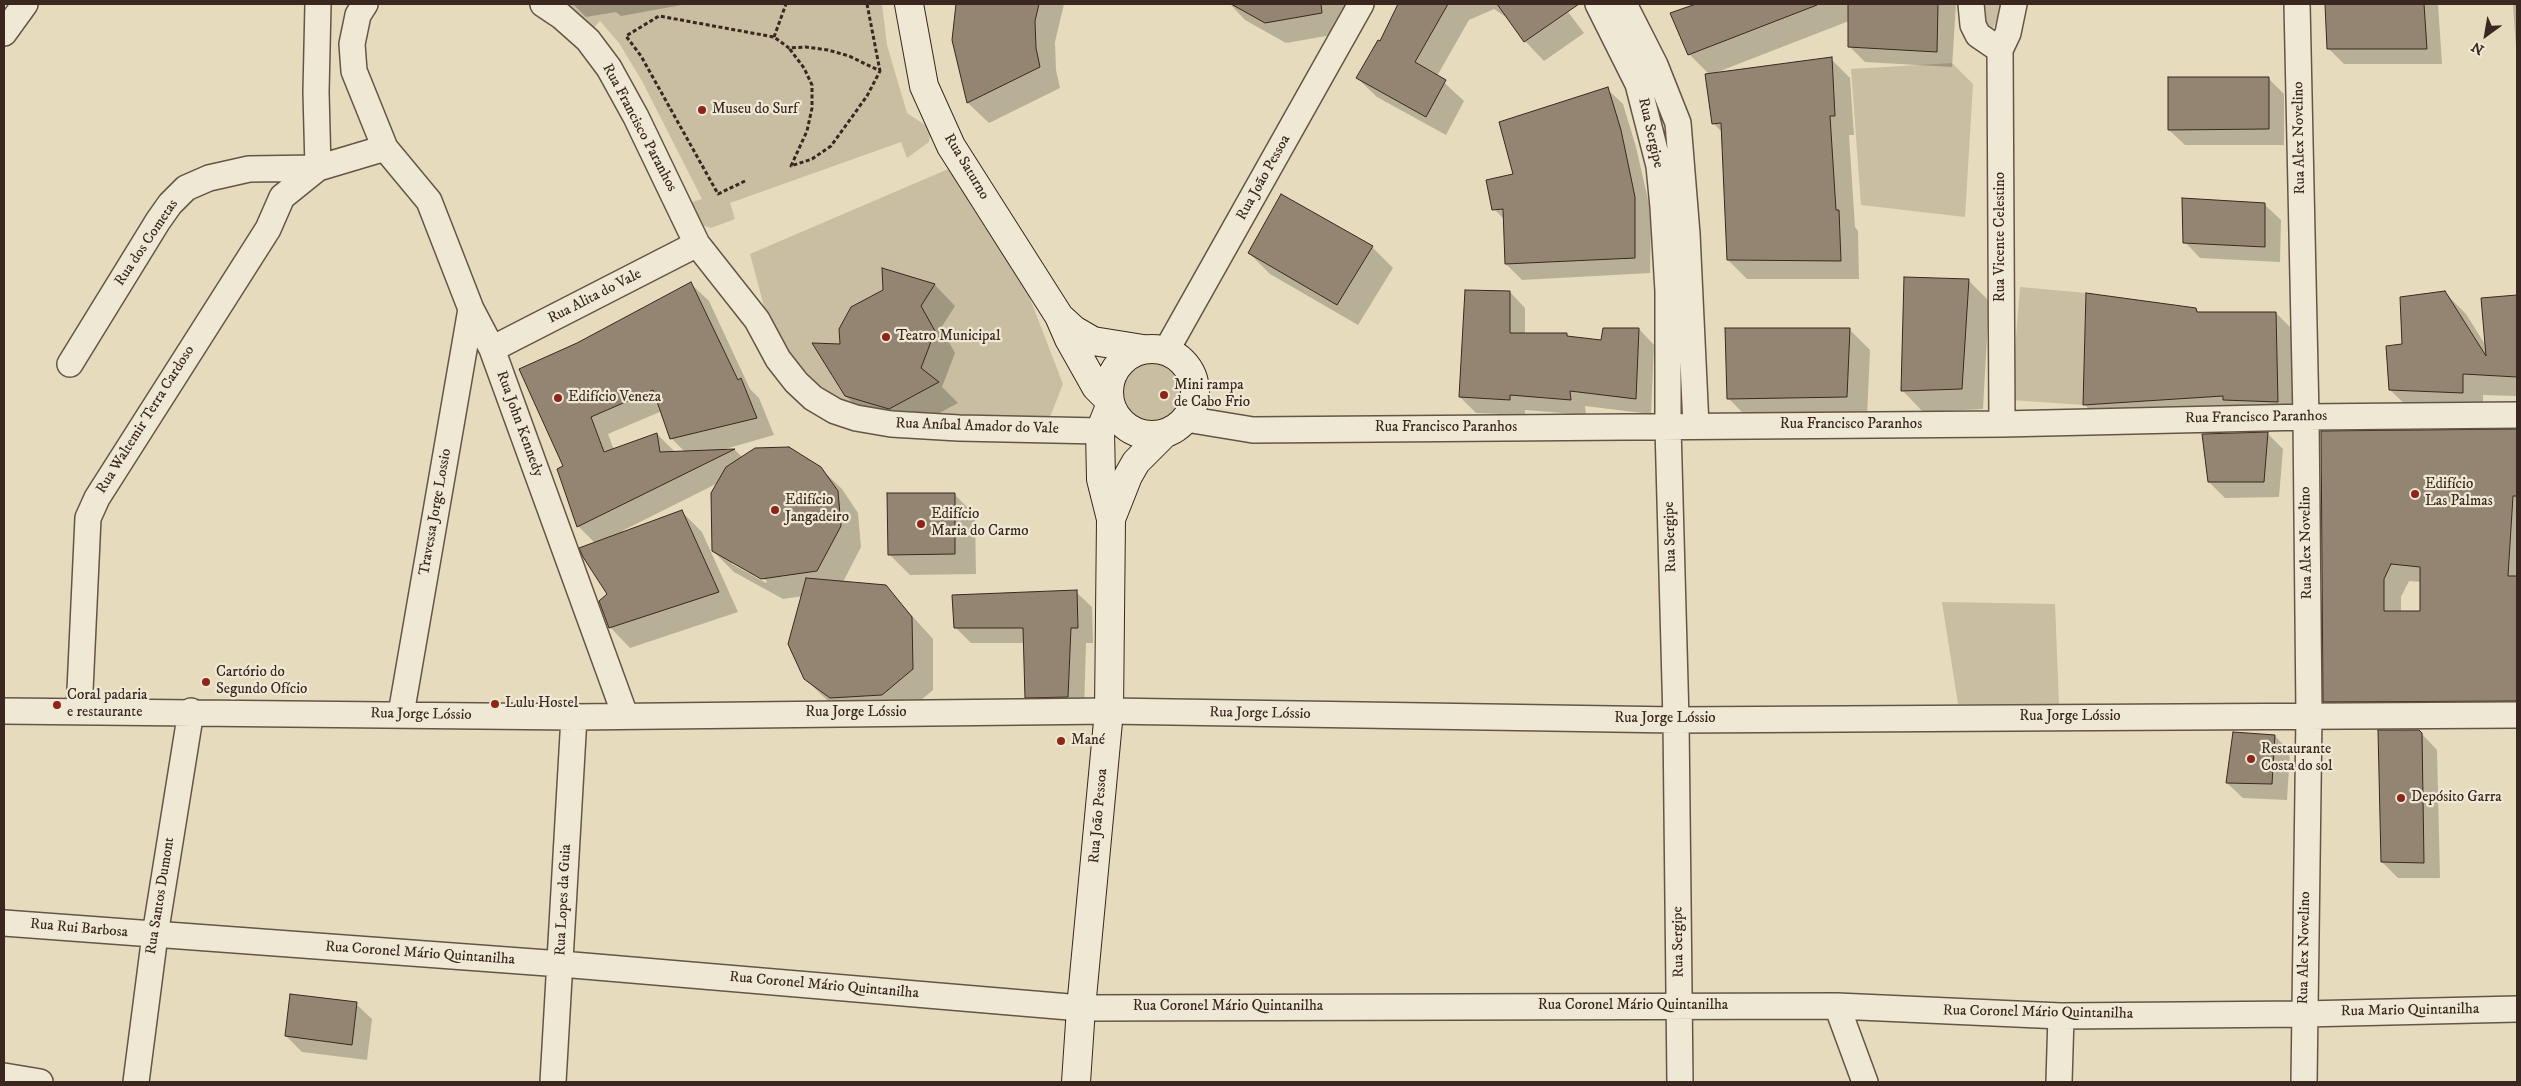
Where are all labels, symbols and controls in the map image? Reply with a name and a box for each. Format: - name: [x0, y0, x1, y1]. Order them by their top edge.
- north arrow: [2461, 10, 2511, 60]
- text: N: [2468, 37, 2488, 58]
- street label: Rua Francisco Paranhos: [598, 61, 680, 195]
- street label: Rua Alex Novelino: [2290, 81, 2310, 195]
- street label: Rua Sergipe: [1633, 96, 1667, 170]
- place label: Museu do Surf: [712, 101, 798, 119]
- marker: Museu do Surf: [696, 104, 708, 116]
- street label: Rua Saturno: [939, 131, 993, 203]
- street label: Rua João Pessoa: [1233, 132, 1295, 224]
- street label: Rua Vicente Celestino: [1992, 172, 2010, 302]
- street label: Rua dos Cometas: [111, 196, 183, 290]
- street label: Rua Alita do Vale: [545, 266, 645, 328]
- place label: Teatro Municipal: [896, 328, 1000, 346]
- marker: Teatro Municipal: [880, 331, 892, 343]
- street label: Rua Waltemir Terra Cardoso: [93, 343, 199, 497]
- street label: Rua John Kennedy: [491, 369, 547, 479]
- place label: Mini rampa de Cabo Frio: [1174, 377, 1250, 412]
- place label: Edifício Veneza: [568, 389, 661, 407]
- marker: Mini rampa de Cabo Frio: [1158, 389, 1170, 401]
- marker: Edifício Veneza: [552, 392, 564, 404]
- street label: Rua Francisco Paranhos: [2185, 408, 2327, 428]
- street label: Rua Aníbal Amador do Vale: [895, 415, 1059, 439]
- street label: Rua Francisco Paranhos: [1780, 416, 1922, 434]
- street label: Rua Francisco Paranhos: [1375, 419, 1517, 437]
- street label: Travessa Jorge Lossio: [416, 447, 456, 577]
- place label: Edifício Las Palmas: [2425, 476, 2493, 511]
- street label: Rua Alex Novelino: [2297, 486, 2317, 600]
- marker: Edifício Las Palmas: [2409, 488, 2421, 500]
- place label: Edifício Jangadeiro: [785, 492, 849, 527]
- street label: Rua Sergipe: [1661, 501, 1681, 573]
- marker: Edifício Jangadeiro: [769, 504, 781, 516]
- place label: Edifício Maria do Carmo: [931, 506, 1029, 541]
- marker: Edifício Maria do Carmo: [915, 518, 927, 530]
- place label: Cartório do Segundo Ofício: [216, 664, 307, 699]
- marker: Cartório do Segundo Ofício: [200, 676, 212, 688]
- place label: Coral padaria e restaurante: [67, 687, 147, 722]
- place label: Lulu Hostel: [505, 695, 578, 713]
- marker: Lulu Hostel: [489, 698, 501, 710]
- marker: Coral padaria e restaurante: [51, 699, 63, 711]
- street label: Rua Jorge Lóssio: [805, 704, 907, 722]
- street label: Rua Jorge Lóssio: [1209, 704, 1311, 724]
- street label: Rua Jorge Lóssio: [370, 705, 472, 725]
- street label: Rua Jorge Lóssio: [2019, 708, 2121, 726]
- street label: Rua Jorge Lóssio: [1614, 710, 1716, 728]
- place label: Mané: [1071, 732, 1105, 750]
- marker: Mané: [1055, 735, 1067, 747]
- place label: Restaurante Costa do sol: [2261, 741, 2332, 776]
- marker: Restaurante Costa do sol: [2245, 753, 2257, 765]
- street label: Rua João Pessoa: [1086, 768, 1112, 864]
- place label: Depósito Garra: [2411, 789, 2502, 807]
- marker: Depósito Garra: [2395, 792, 2407, 804]
- street label: Rua Santos Dumont: [143, 836, 179, 956]
- street label: Rua Lopes da Guia: [552, 844, 576, 956]
- street label: Rua Alex Novelino: [2295, 891, 2315, 1005]
- street label: Rua Sergipe: [1669, 906, 1689, 978]
- street label: Rua Rui Barbosa: [29, 916, 129, 942]
- street label: Rua Coronel Mário Quintanilha: [324, 938, 516, 970]
- street label: Rua Coronel Mário Quintanilha: [728, 969, 920, 1003]
- street label: Rua Coronel Mário Quintanilha: [1538, 997, 1728, 1015]
- street label: Rua Coronel Mário Quintanilha: [1133, 998, 1323, 1016]
- street label: Rua Mario Quintanilha: [2341, 1001, 2479, 1021]
- street label: Rua Coronel Mário Quintanilha: [1943, 1002, 2133, 1024]

